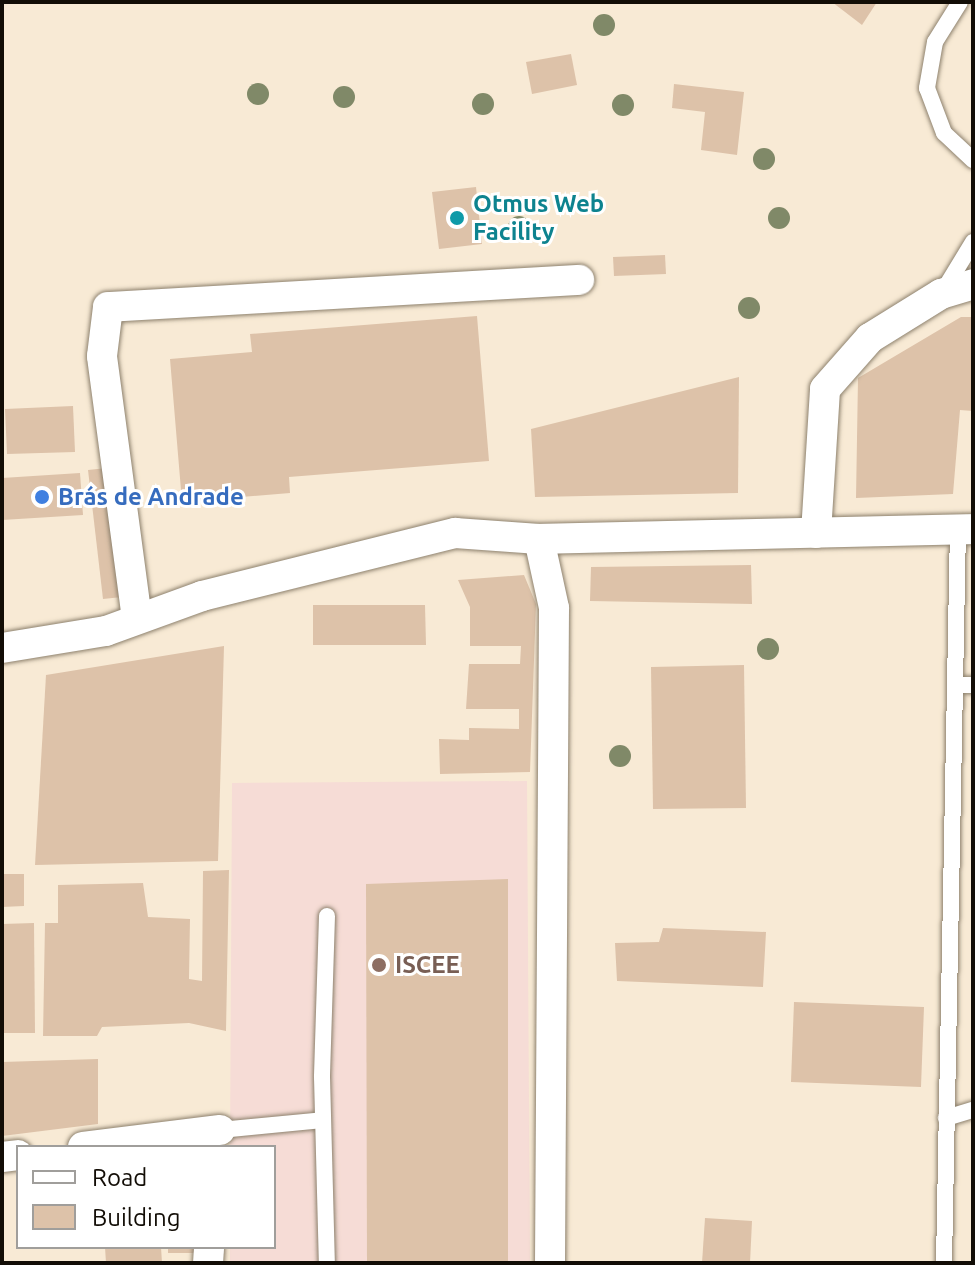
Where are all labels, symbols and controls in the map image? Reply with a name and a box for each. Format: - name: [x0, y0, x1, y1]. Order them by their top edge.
- place label: Otmus Web Facility: [473, 190, 604, 246]
- marker: Otmus Web Facility: [448, 209, 466, 227]
- place label: Brás de Andrade: [58, 483, 244, 511]
- marker: Brás de Andrade: [33, 488, 51, 506]
- place label: ISCEE: [395, 951, 460, 979]
- marker: ISCEE: [370, 956, 388, 974]
- legend: [16, 1145, 276, 1249]
- text: Road: [92, 1164, 147, 1191]
- text: Building: [92, 1204, 180, 1231]

